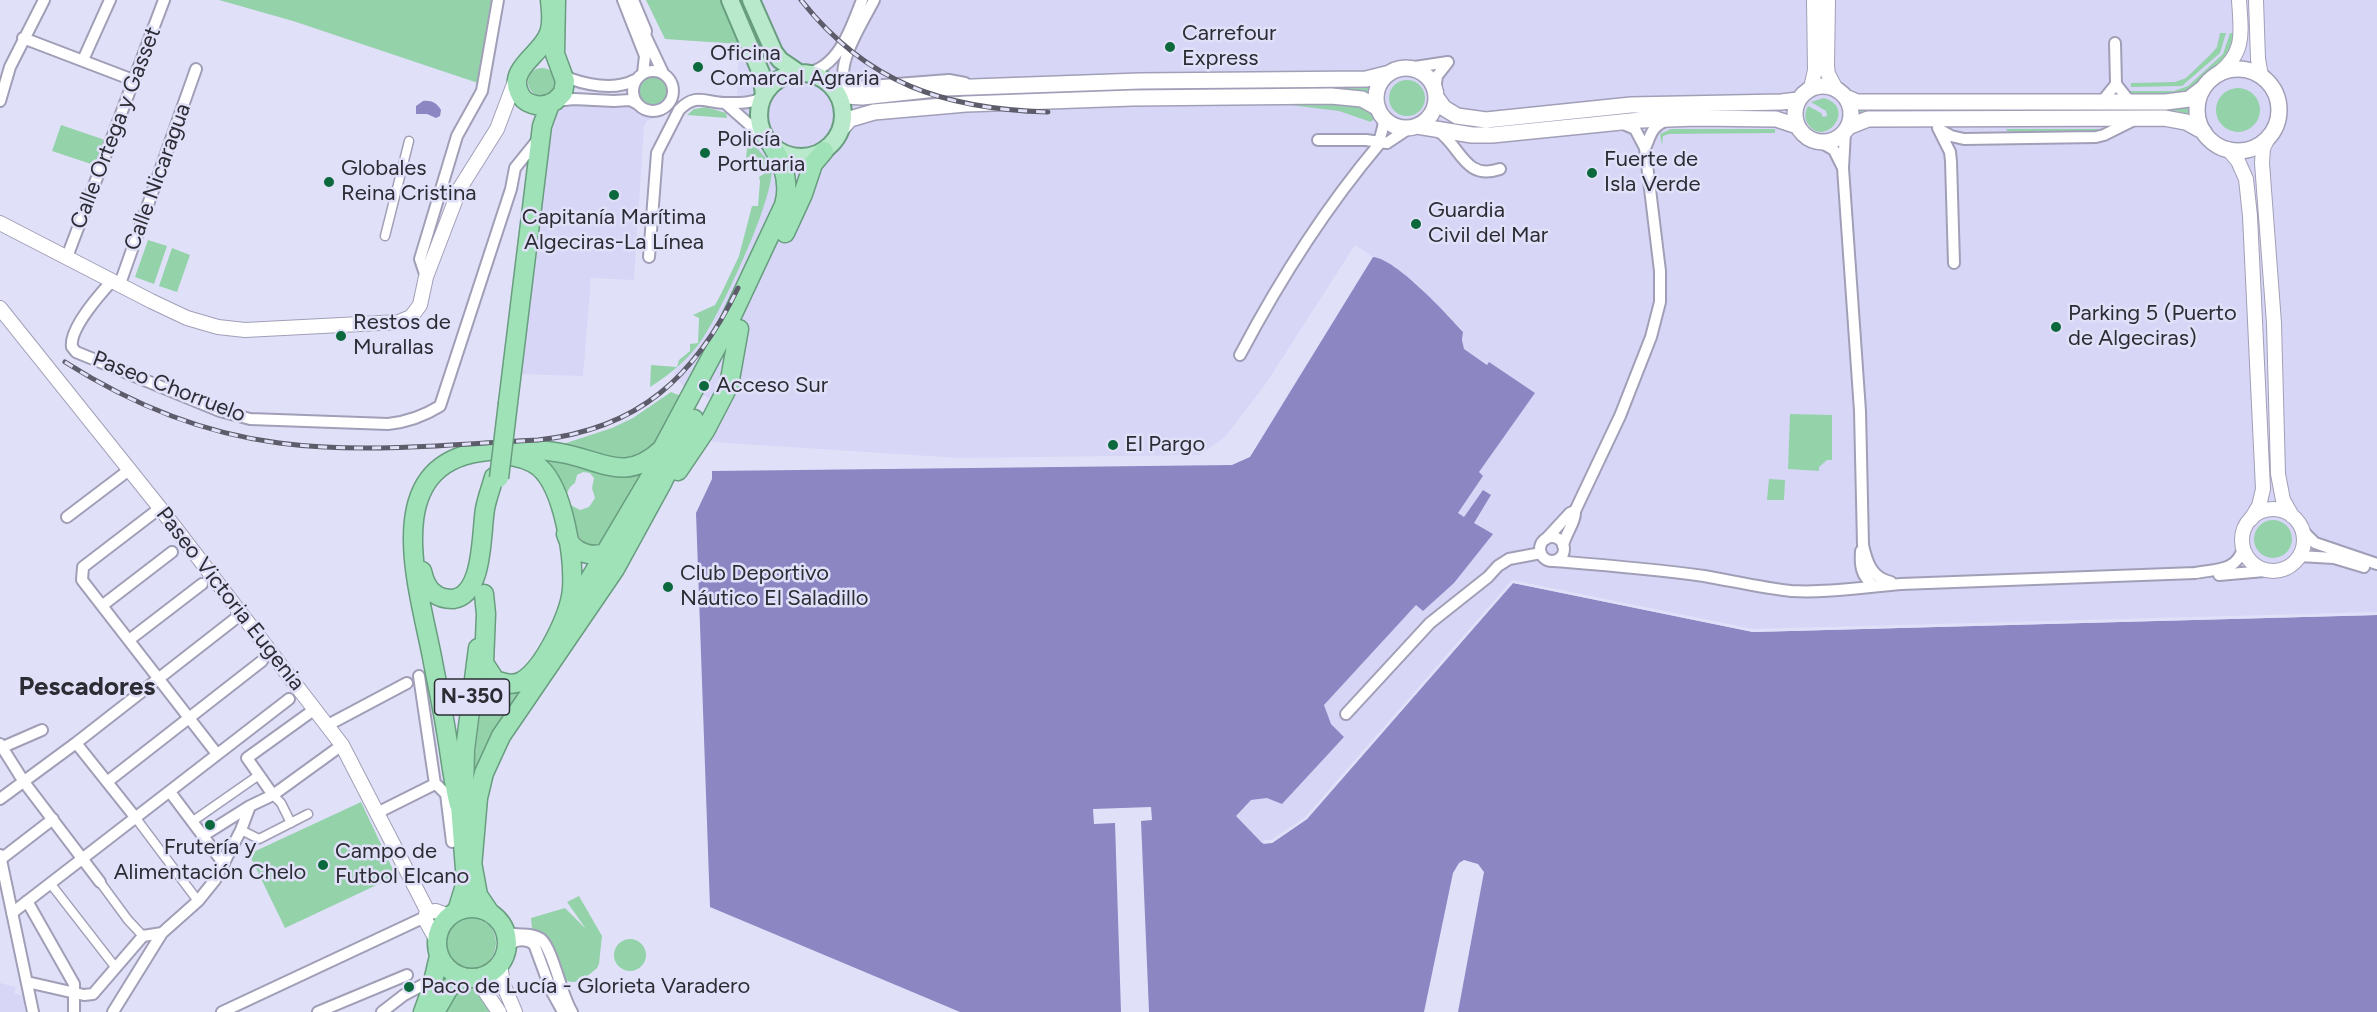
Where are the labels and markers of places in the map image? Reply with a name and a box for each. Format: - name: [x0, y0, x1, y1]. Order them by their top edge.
- place label: Carrefour Express: [1182, 21, 1276, 72]
- marker: Carrefour Express: [1163, 40, 1177, 54]
- place label: Oficina Comarcal Agraria: [710, 41, 879, 92]
- marker: Oficina Comarcal Agraria: [691, 60, 705, 74]
- place label: Policía Portuaria: [717, 127, 805, 178]
- marker: Policía Portuaria: [698, 146, 712, 160]
- place label: Fuerte de Isla Verde: [1604, 147, 1700, 198]
- place label: Globales Reina Cristina: [341, 156, 476, 208]
- marker: Fuerte de Isla Verde: [1585, 166, 1599, 180]
- marker: Globales Reina Cristina: [322, 175, 336, 189]
- marker: Capitanía Marítima Algeciras-La Línea: [607, 188, 621, 202]
- place label: Guardia Civil del Mar: [1428, 198, 1548, 249]
- place label: Capitanía Marítima Algeciras-La Línea: [522, 205, 706, 256]
- marker: Guardia Civil del Mar: [1409, 217, 1423, 231]
- place label: Parking 5 (Puerto de Algeciras): [2068, 301, 2237, 352]
- place label: Restos de Murallas: [353, 310, 451, 362]
- marker: Parking 5 (Puerto de Algeciras): [2049, 320, 2063, 334]
- marker: Restos de Murallas: [334, 329, 348, 343]
- place label: Acceso Sur: [716, 373, 828, 399]
- marker: Acceso Sur: [697, 379, 711, 393]
- place label: El Pargo: [1125, 432, 1205, 458]
- marker: El Pargo: [1106, 438, 1120, 452]
- place label: Club Deportivo Náutico El Saladillo: [680, 561, 869, 612]
- marker: Club Deportivo Náutico El Saladillo: [661, 580, 675, 594]
- marker: Frutería y Alimentación Chelo: [203, 818, 217, 832]
- place label: Frutería y Alimentación Chelo: [114, 835, 306, 886]
- place label: Campo de Futbol Elcano: [335, 839, 469, 890]
- marker: Campo de Futbol Elcano: [316, 858, 330, 872]
- place label: Paco de Lucía - Glorieta Varadero: [421, 974, 750, 1000]
- marker: Paco de Lucía - Glorieta Varadero: [402, 980, 416, 994]

